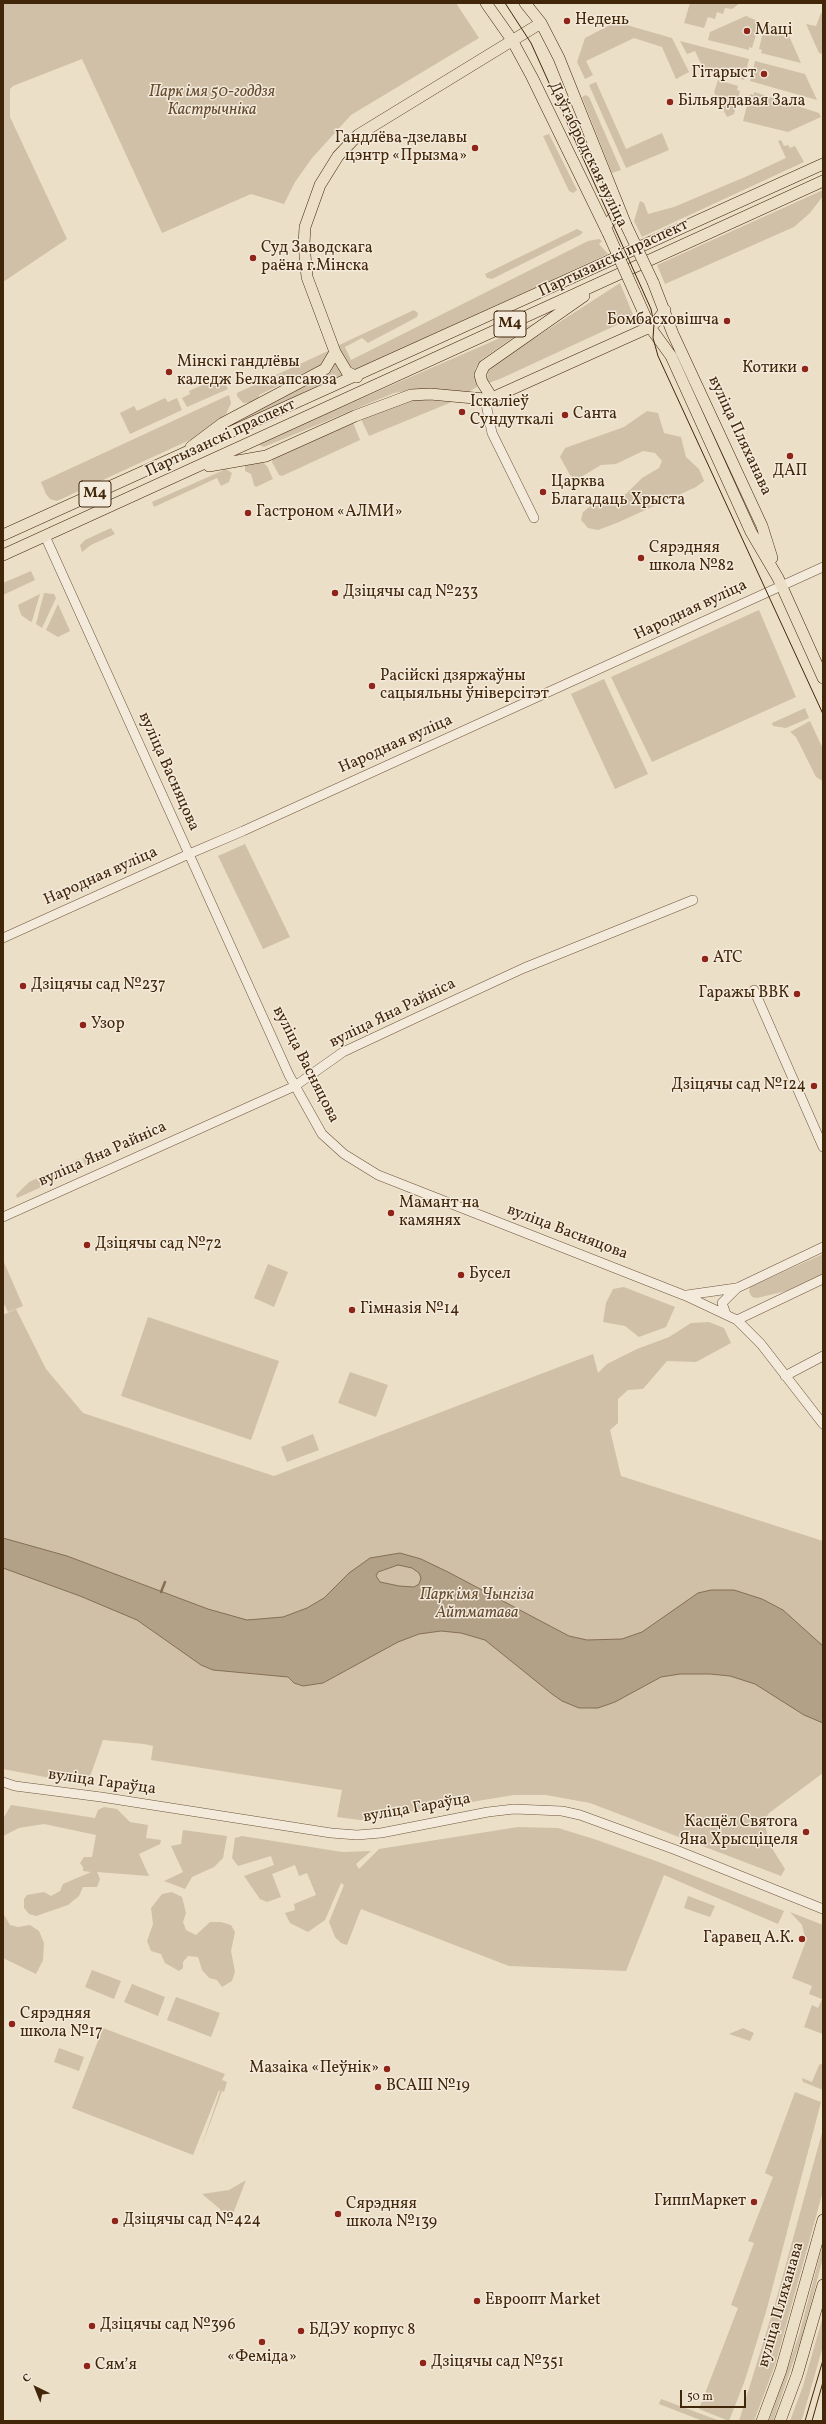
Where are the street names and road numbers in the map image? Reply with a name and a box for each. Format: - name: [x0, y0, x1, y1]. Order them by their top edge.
- street label: Даўгабродская вуліца: [543, 79, 631, 231]
- street label: Партызанскі праспект: [536, 216, 692, 302]
- road number: М4: [494, 311, 526, 337]
- street label: вуліца Пляханава: [703, 373, 775, 499]
- street label: Партызанскі праспект: [143, 396, 299, 482]
- road number: М4: [79, 481, 111, 507]
- street label: Народная вуліца: [631, 576, 751, 646]
- street label: вуліца Васняцова: [133, 710, 203, 834]
- street label: Народная вуліца: [336, 711, 456, 779]
- street label: Народная вуліца: [41, 843, 161, 911]
- street label: вуліца Яна Райніса: [327, 975, 459, 1053]
- street label: вуліца Васняцова: [267, 1004, 343, 1126]
- street label: вуліца Яна Райніса: [36, 1118, 170, 1192]
- street label: вуліца Васняцова: [504, 1201, 630, 1265]
- street label: вуліца Гараўца: [47, 1766, 157, 1800]
- street label: вуліца Гараўца: [362, 1790, 472, 1828]
- street label: вуліца Пляханава: [755, 2240, 809, 2370]

